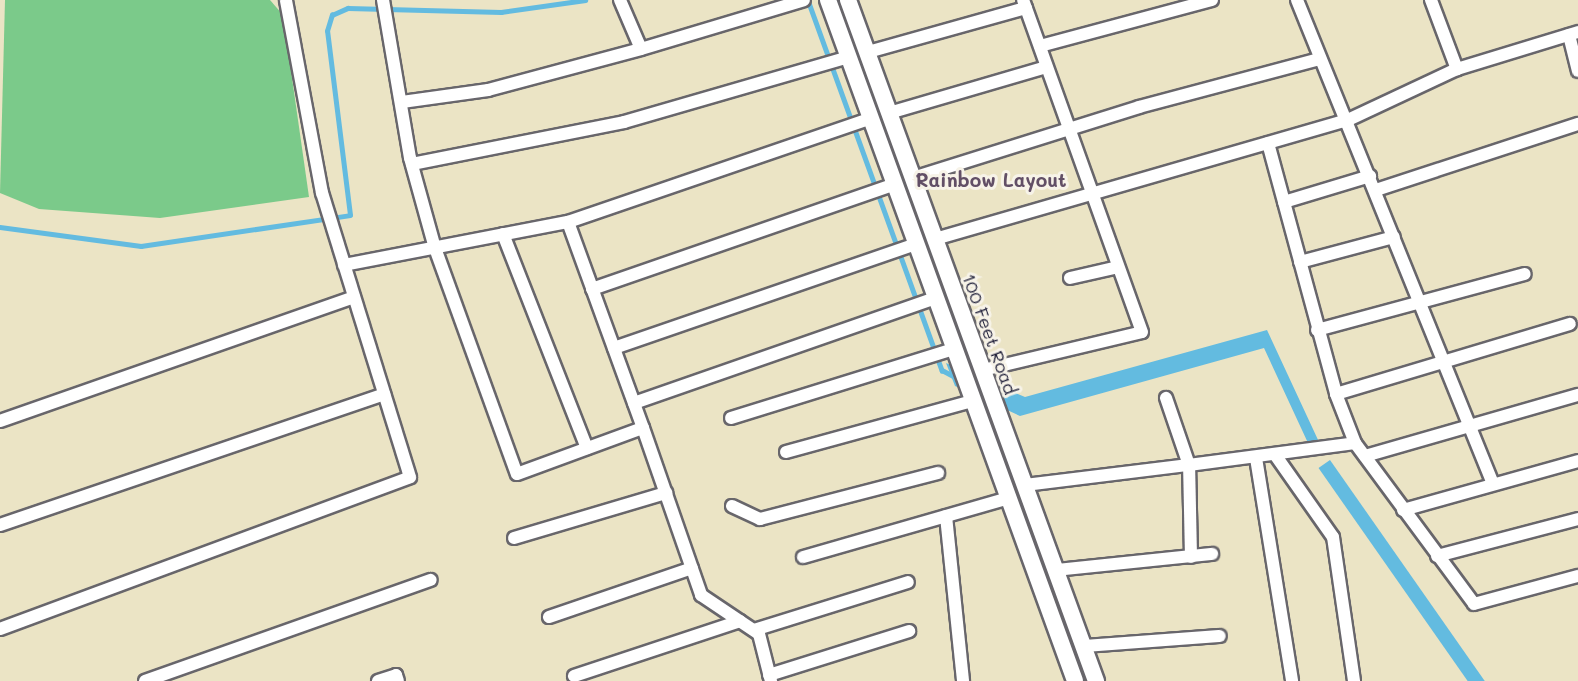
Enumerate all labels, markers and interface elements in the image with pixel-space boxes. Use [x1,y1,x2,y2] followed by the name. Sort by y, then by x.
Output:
[915,169,1067,191] district label: Rainbow Layout
[958,271,1022,397] street label: 100 Feet Road

